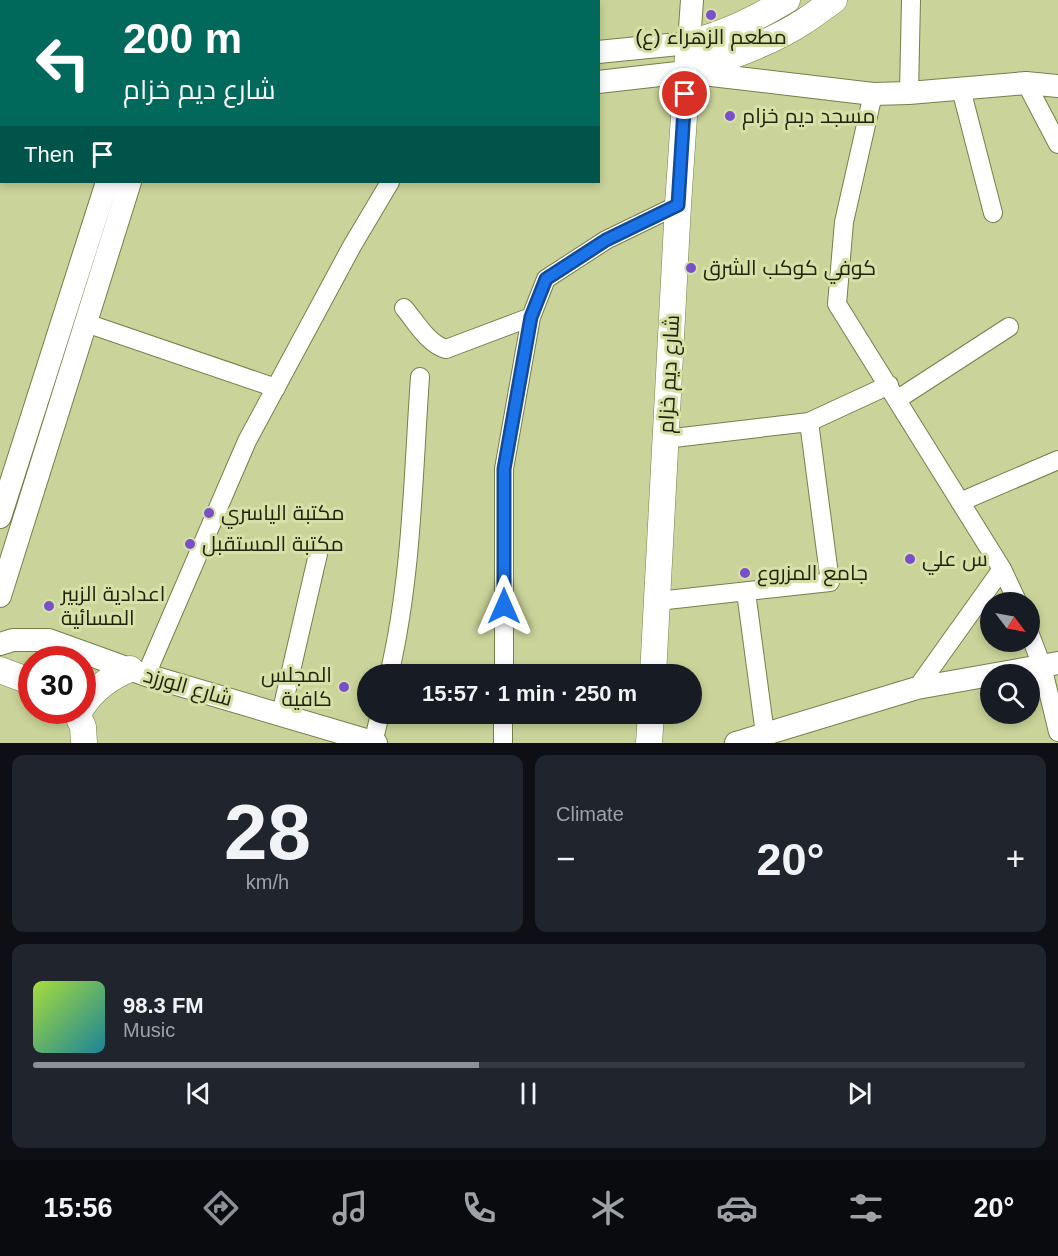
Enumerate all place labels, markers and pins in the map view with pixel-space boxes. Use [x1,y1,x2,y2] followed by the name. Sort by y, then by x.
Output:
[704,8,718,22] marker: مطعم الزهراء (ع)
[635,25,787,51] place label: مطعم الزهراء (ع)
[659,68,710,119] pin
[742,104,875,130] place label: مسجد ديم خزام
[723,109,737,123] marker: مسجد ديم خزام
[703,256,876,284] place label: كوفي كوكب الشرق
[684,261,698,275] marker: كوفي كوكب الشرق
[221,501,345,529] place label: مكتبة الياسري
[202,506,216,520] marker: مكتبة الياسري
[202,532,344,557] place label: مكتبة المستقبل
[183,537,197,551] marker: مكتبة المستقبل
[922,547,988,575] place label: س علي
[903,552,917,566] marker: س علي
[757,561,868,587] place label: جامع المزروع
[738,566,752,580] marker: جامع المزروع
[60,582,166,629] place label: اعدادية الزبير المسائية
[42,599,56,613] marker: اعدادية الزبير المسائية
[261,663,332,710] place label: المجلس كافية
[337,680,351,694] marker: المجلس كافية

